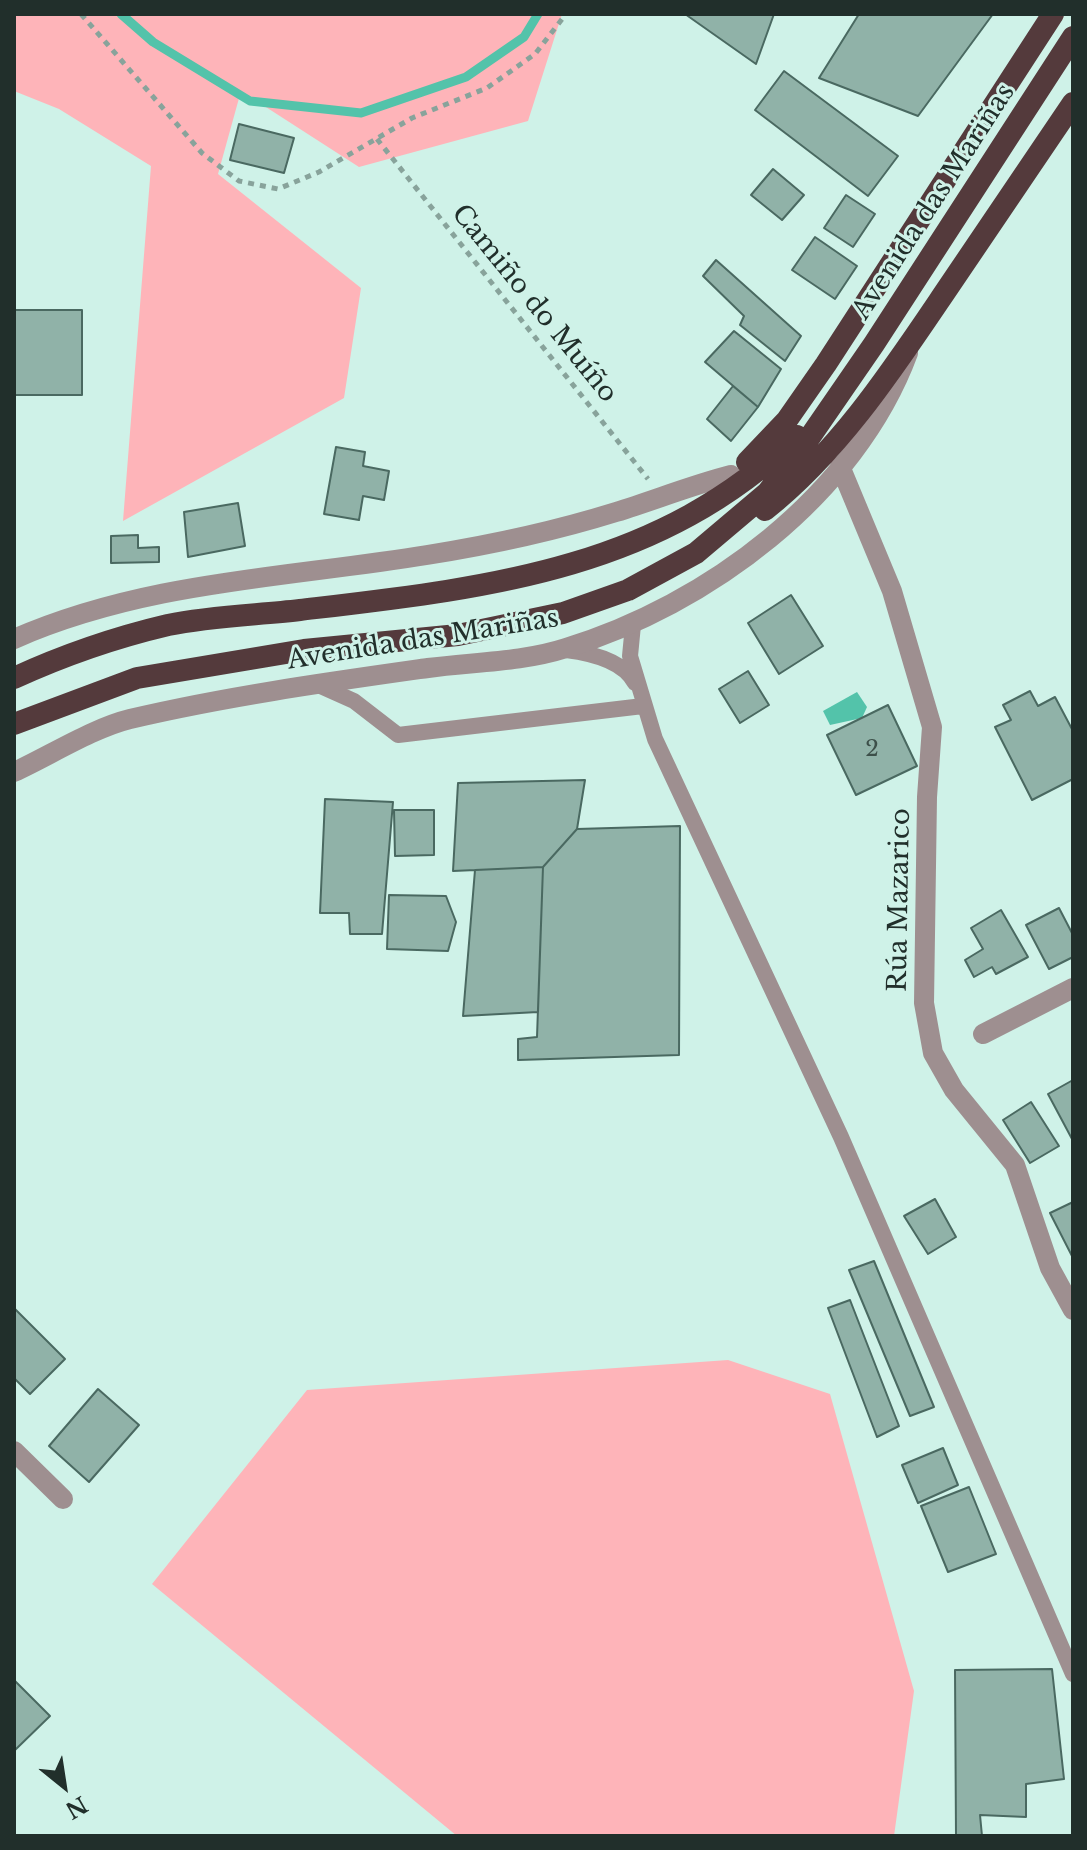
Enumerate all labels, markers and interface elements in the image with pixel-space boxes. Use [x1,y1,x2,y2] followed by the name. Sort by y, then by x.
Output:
[846,78,1022,326] street label: Avenida das Mariñas
[445,199,623,409] street label: Camiño do Muíño
[285,603,561,677] street label: Avenida das Mariñas
[865,737,879,763] house number: 2
[883,808,917,992] street label: Rúa Mazarico
[24,1746,104,1826] north arrow
[61,1790,92,1824] text: N

